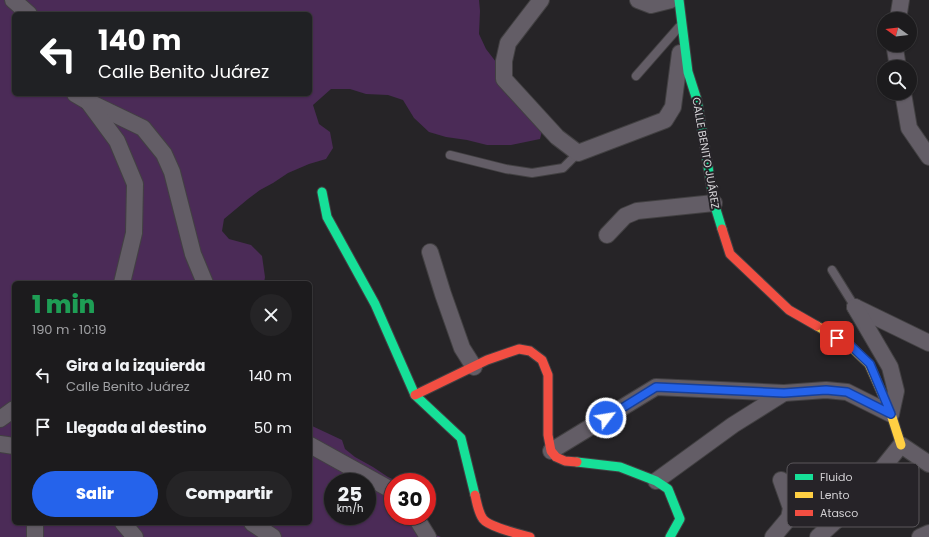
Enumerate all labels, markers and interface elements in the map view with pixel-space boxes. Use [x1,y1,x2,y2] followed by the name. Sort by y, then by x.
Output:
[877,12,917,52] north arrow
[877,12,917,100] map controls
[98,21,181,60] text: 140 m
[32,28,84,80] icon: left
[98,59,269,84] text: Calle Benito Juárez
[877,60,917,100] button: search
[688,96,724,210] street label: CALLE BENITO JUÁREZ
[32,288,95,321] text: 1 min
[250,294,292,336] button: close
[32,320,107,339] text: 190 m · 10:19
[820,321,854,355] pin
[826,327,848,349] icon: arrive
[66,355,205,376] text: Gira a la izquierda
[32,364,54,386] icon: left
[249,365,292,386] text: 140 m
[66,377,190,396] text: Calle Benito Juárez
[585,397,627,439] position arrow
[32,416,54,438] icon: arrive
[66,417,207,438] text: Llegada al destino
[254,417,292,438] text: 50 m
[787,463,919,527] legend
[820,469,852,485] text: Fluido
[32,471,158,517] button: Salir
[166,471,292,517] button: Compartir
[384,473,436,525] speed limit sign: 30
[338,480,362,508] text: 25
[820,487,850,503] text: Lento
[337,501,363,516] text: km/h
[820,505,858,521] text: Atasco

